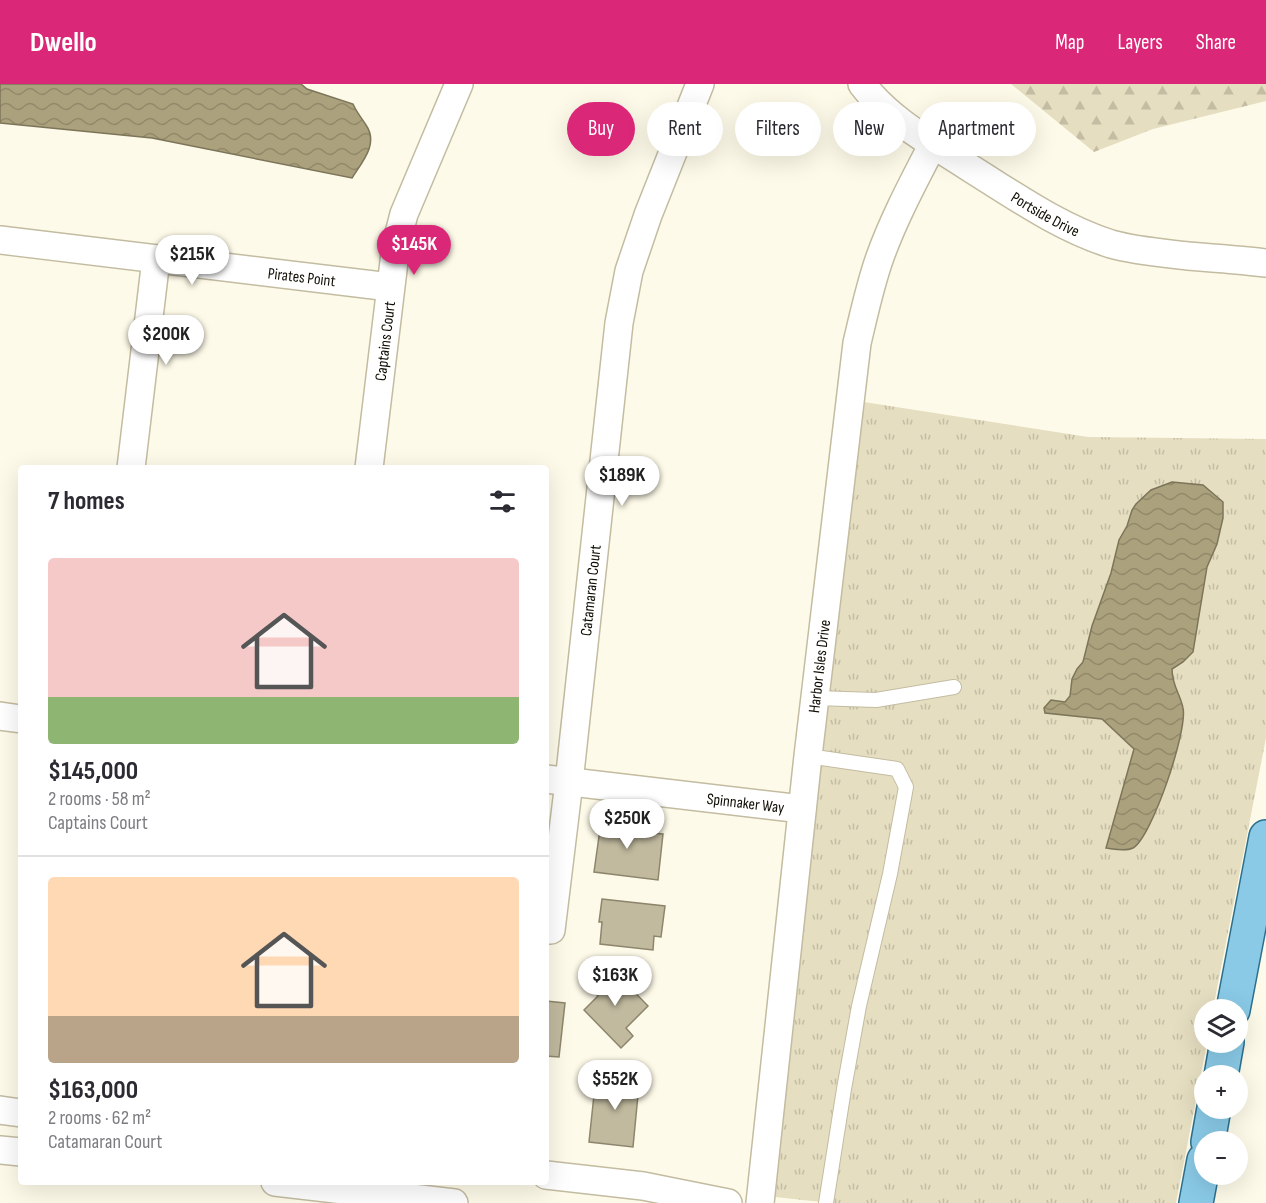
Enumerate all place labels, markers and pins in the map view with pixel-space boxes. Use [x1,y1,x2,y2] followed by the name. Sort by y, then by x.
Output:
[372,225,456,276] pin: $145K
[150,235,234,286] pin: $215K
[124,315,208,366] pin: $200K
[580,456,664,507] pin: $189K
[585,799,669,850] pin: $250K
[573,956,657,1007] pin: $163K
[573,1060,657,1111] pin: $552K

